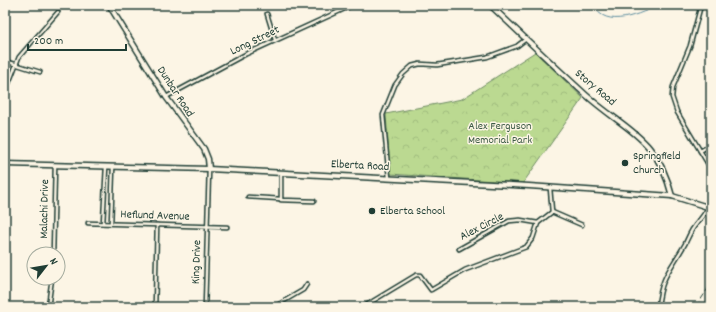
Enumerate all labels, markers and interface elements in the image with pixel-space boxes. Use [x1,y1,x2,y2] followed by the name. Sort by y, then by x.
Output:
[227,22,283,60] street label: Long Street
[28,26,126,52] scale bar
[34,33,63,50] text: 200 m
[152,63,198,121] street label: Dunbar Road
[571,66,619,110] street label: Story Road
[468,118,532,149] park label: Alex Ferguson Memorial Park
[633,148,681,179] place label: Springfield Church
[330,156,390,176] street label: Elberta Road
[620,158,630,168] marker: Springfield Church
[36,179,54,239] street label: Malachi Drive
[380,203,445,220] place label: Elberta School
[120,206,190,226] street label: Heflund Avenue
[367,206,377,216] marker: Elberta School
[457,209,507,245] street label: Alex Circle
[188,240,206,284] street label: King Drive
[26,246,66,286] north arrow
[45,255,61,269] text: N

